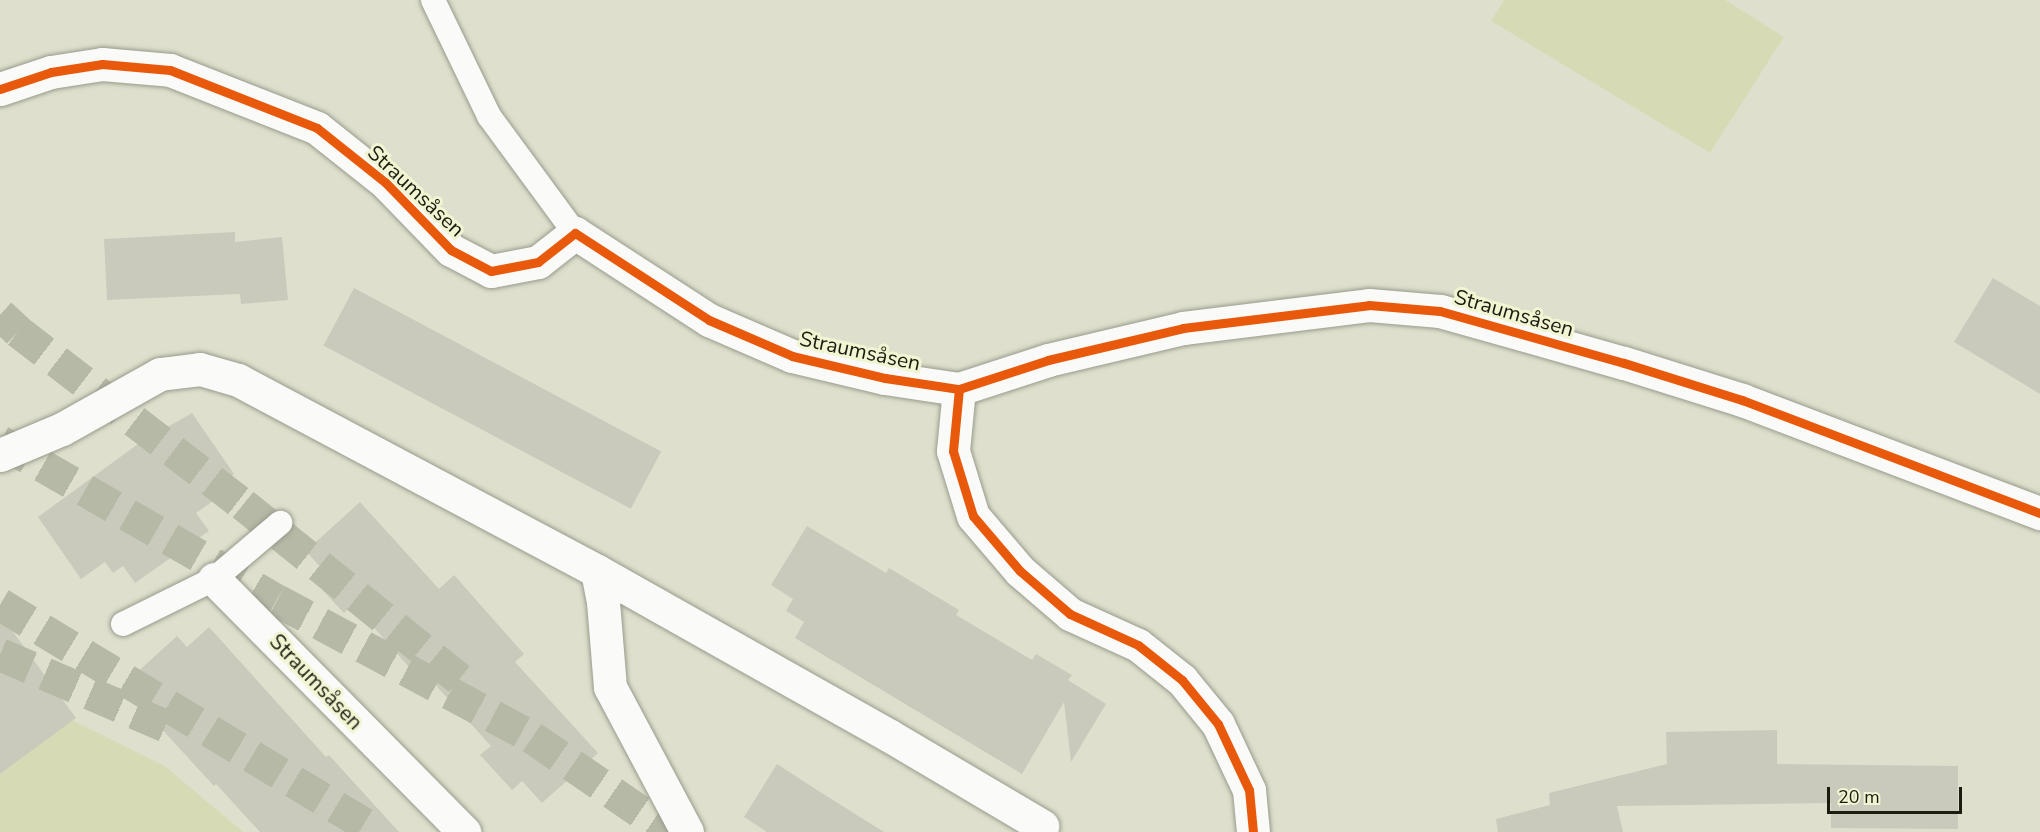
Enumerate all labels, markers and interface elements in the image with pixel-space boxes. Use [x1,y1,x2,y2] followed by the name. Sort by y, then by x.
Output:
[362,140,470,242] street label: Straumsåsen
[1451,284,1577,342] street label: Straumsåsen
[797,326,923,376] street label: Straumsåsen
[264,629,368,735] street label: Straumsåsen
[1830,775,1965,813] scale bar
[1838,785,1880,809] text: 20 m

